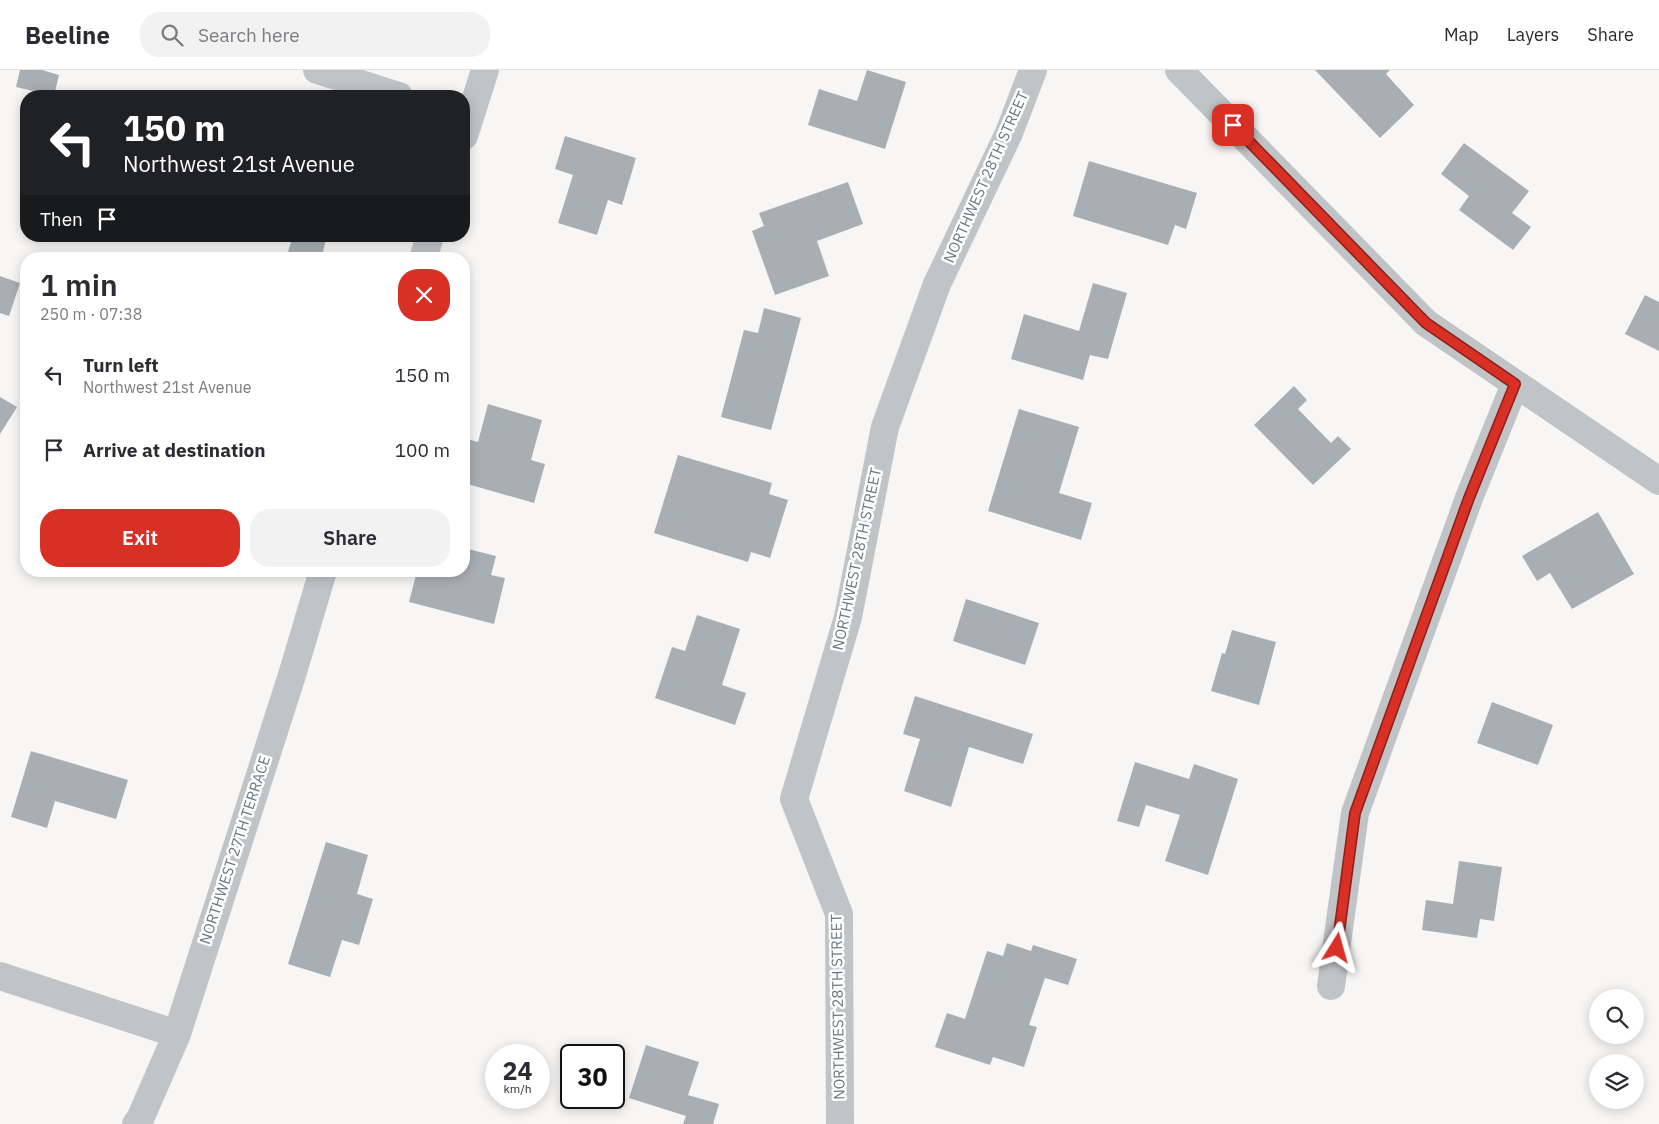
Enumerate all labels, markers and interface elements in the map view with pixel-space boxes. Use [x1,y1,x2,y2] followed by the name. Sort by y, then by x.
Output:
[140,12,490,57] search box
[25,19,110,51] text: Beeline
[158,21,186,49] icon: search
[198,23,300,47] text: Search here
[1444,23,1479,46] text: Map
[1507,23,1559,46] text: Layers
[1587,23,1634,46] text: Share
[939,88,1032,266] street label: NORTHWEST 28TH STREET
[1212,104,1254,146] pin
[123,105,226,151] text: 150 m
[40,110,105,175] icon: left
[1219,111,1247,139] icon: arrive
[123,149,355,178] text: Northwest 21st Avenue
[93,205,121,233] icon: arrive
[40,207,83,231] text: Then
[40,265,118,304] text: 1 min
[398,269,450,321] button: close
[40,304,142,324] text: 250 m · 07:38
[83,353,159,377] text: Turn left
[40,361,68,389] icon: left
[395,363,450,387] text: 150 m
[83,377,252,397] text: Northwest 21st Avenue
[40,436,68,464] icon: arrive
[83,438,266,462] text: Arrive at destination
[395,438,450,462] text: 100 m
[828,466,885,652] street label: NORTHWEST 28TH STREET
[40,509,240,567] button: Exit
[250,509,450,567] button: Share
[195,753,274,947] street label: NORTHWEST 27TH TERRACE
[826,913,849,1100] street label: NORTHWEST 28TH STREET
[1310,921,1362,973] position arrow
[1589,989,1644,1109] map controls
[1589,989,1644,1044] button: search
[560,1044,625,1109] speed limit sign: 30
[502,1054,533,1087] text: 24
[1589,1054,1644,1109] button: layers
[503,1081,532,1096] text: km/h

